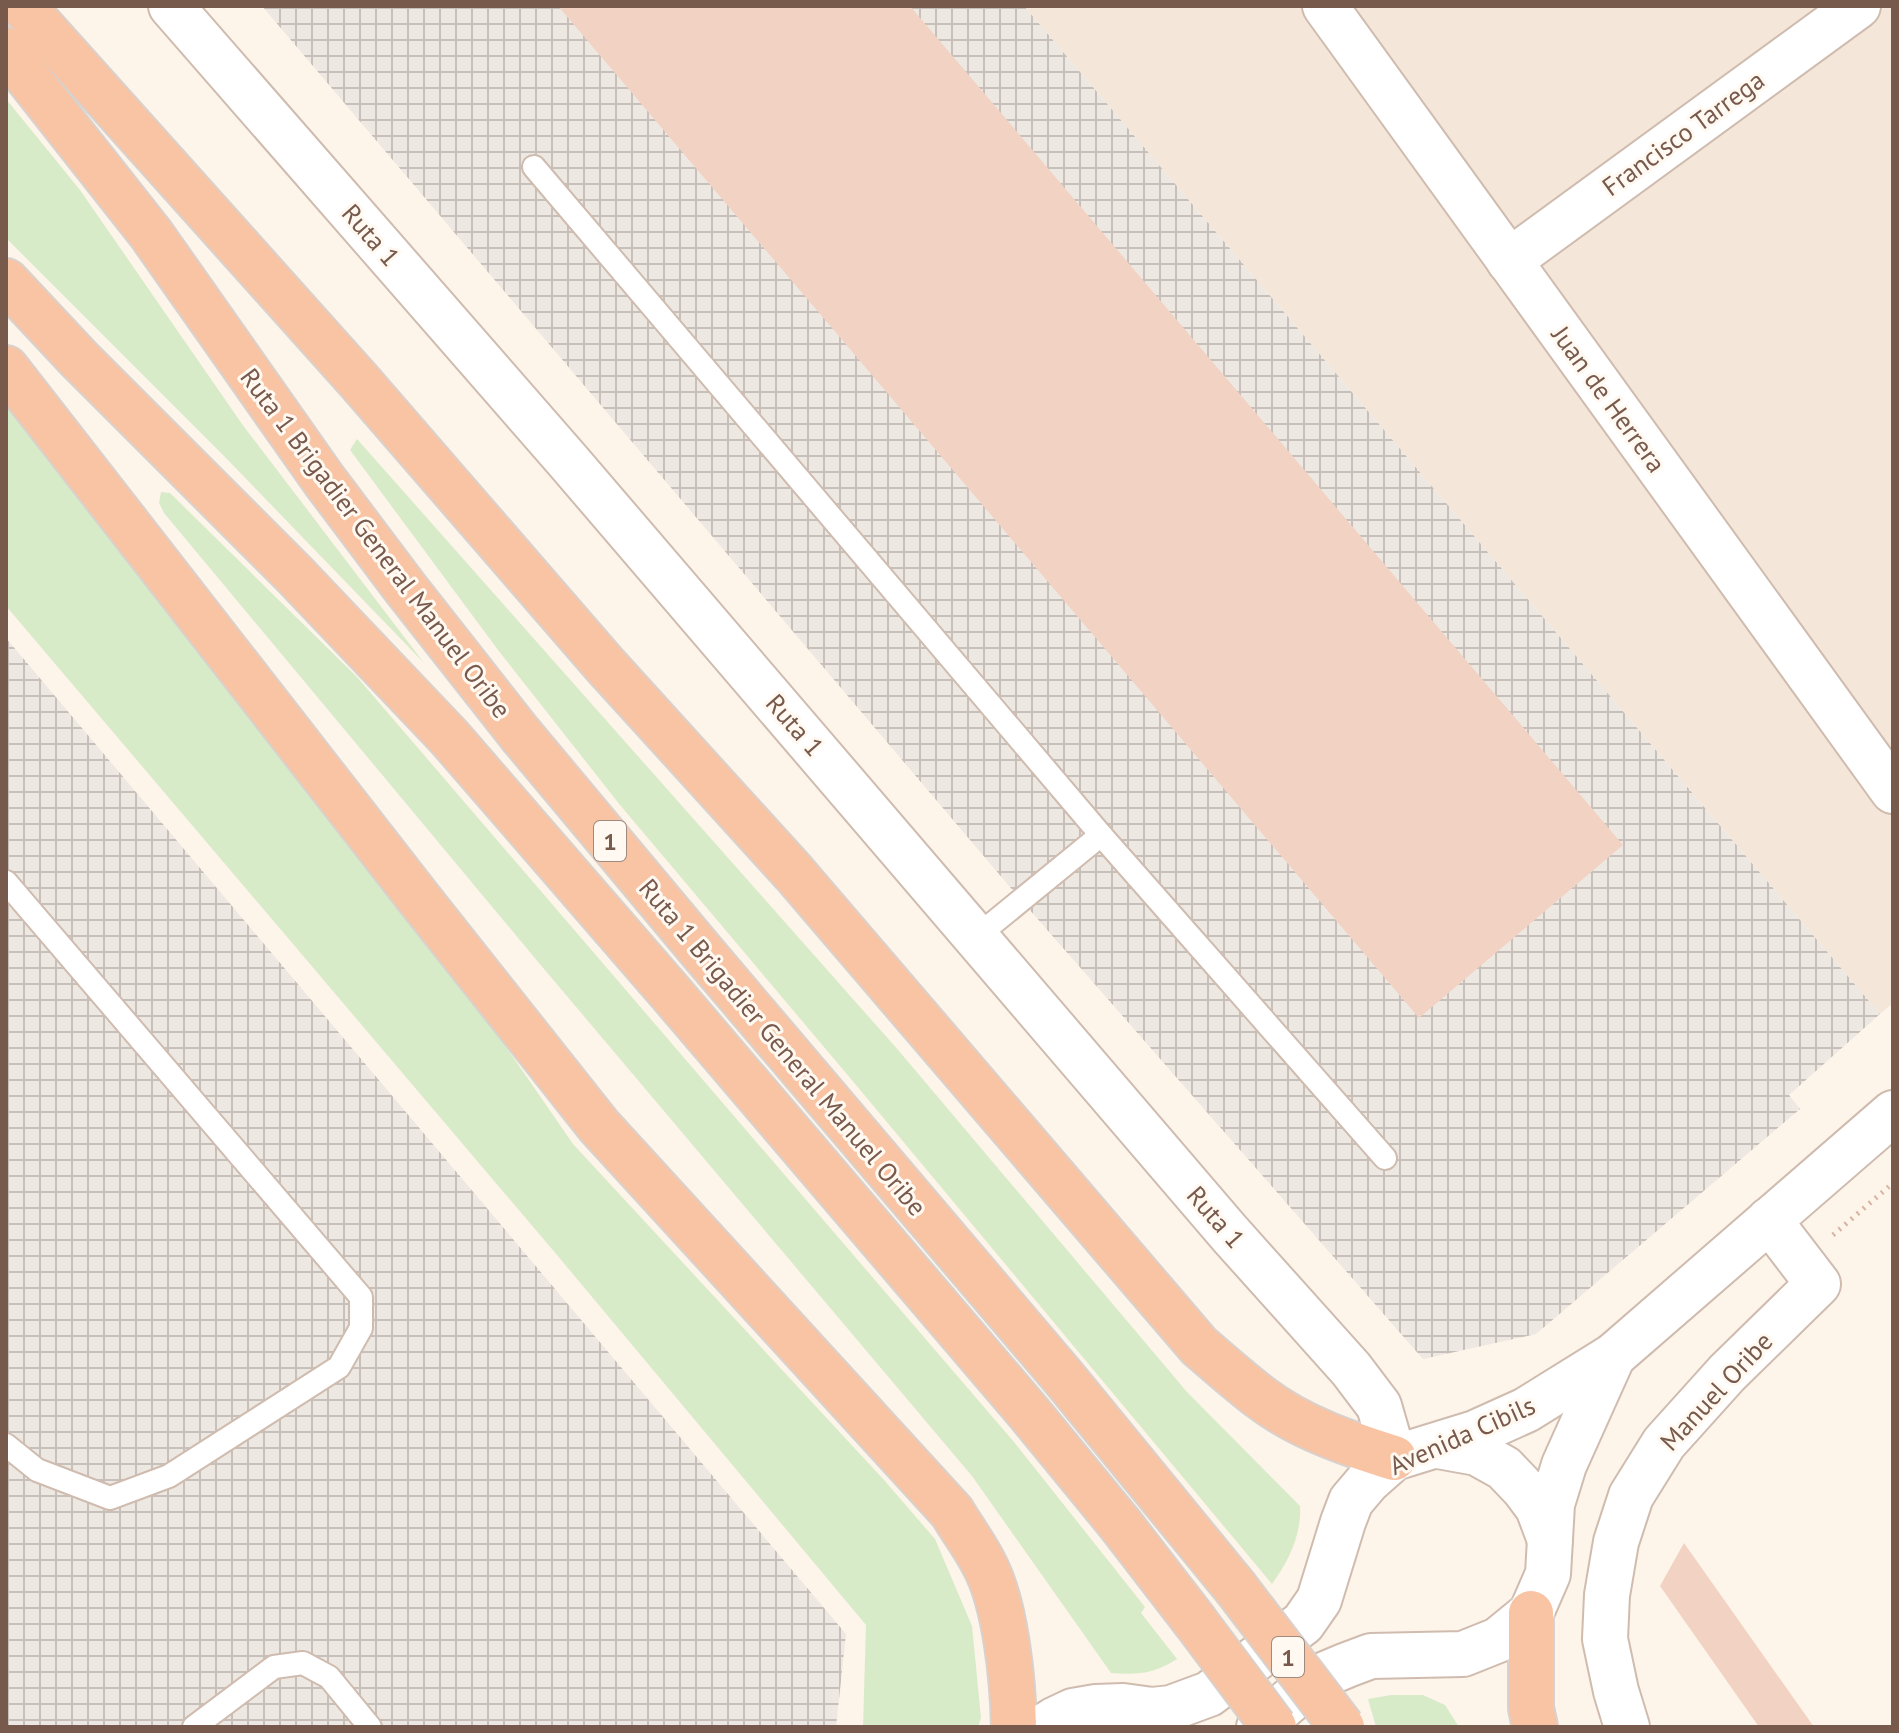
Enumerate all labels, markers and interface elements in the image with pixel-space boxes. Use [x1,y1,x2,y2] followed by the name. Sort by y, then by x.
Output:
[1596,63,1770,203] street label: Francisco Tarrega
[335,197,407,273] street label: Ruta 1
[1544,318,1673,479] street label: Juan de Herrera
[233,361,519,725] street label: Ruta 1 Brigadier General Manuel Oribe
[759,687,831,763] street label: Ruta 1
[594,821,626,861] road number: 1
[632,872,934,1222] street label: Ruta 1 Brigadier General Manuel Oribe
[1180,1179,1252,1255] street label: Ruta 1
[1653,1325,1779,1457] street label: Manuel Oribe
[1384,1388,1540,1482] street label: Avenida Cibils
[1272,1637,1304,1677] road number: 1

